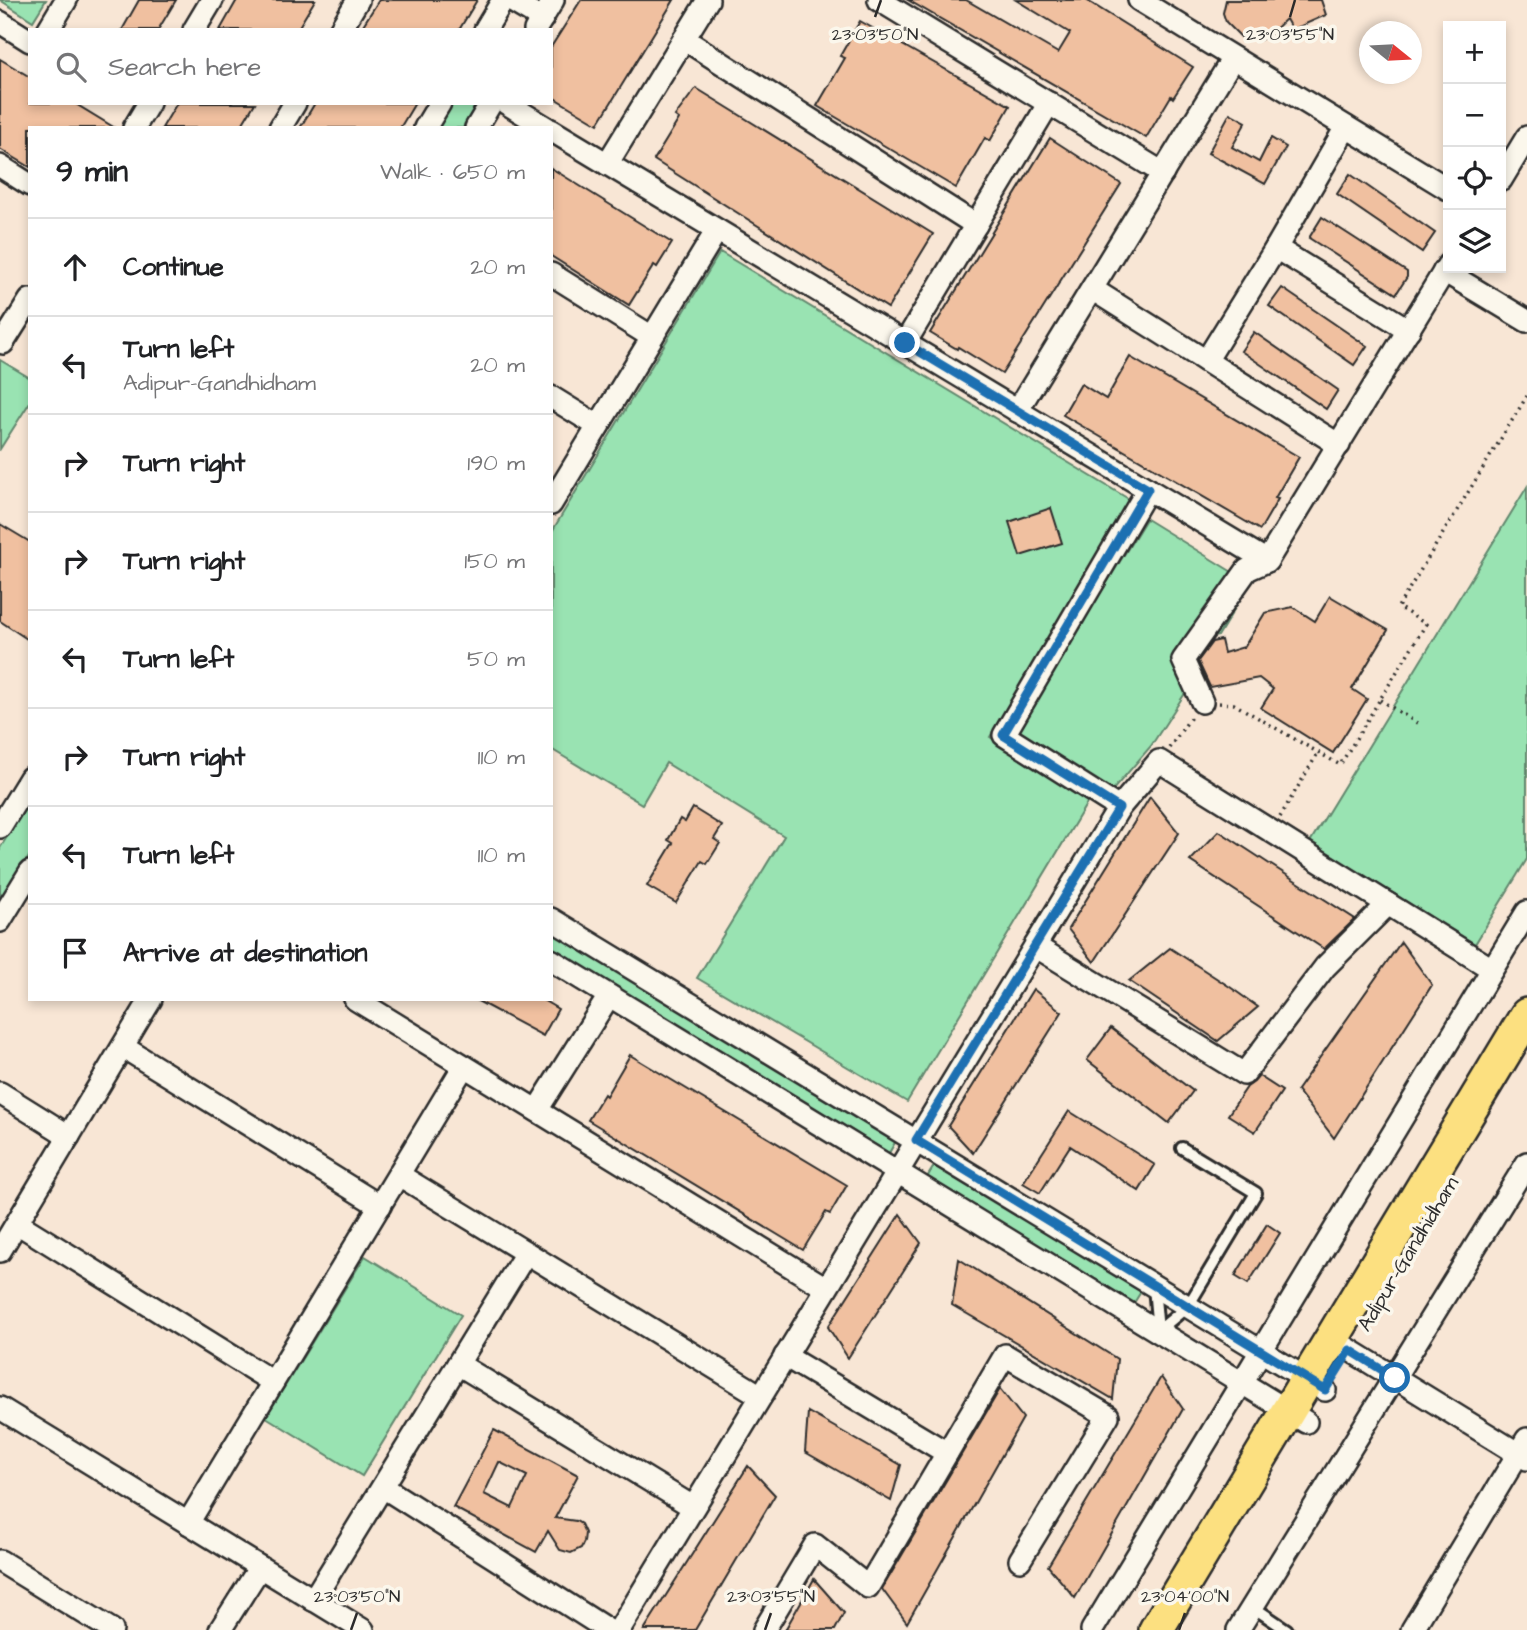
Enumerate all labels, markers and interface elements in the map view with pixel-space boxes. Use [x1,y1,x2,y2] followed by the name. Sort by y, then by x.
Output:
[1359,21,1422,84] north arrow
[1443,21,1506,273] map controls
[1443,21,1506,84] button: +
[832,22,918,47] text: 23°03'50"N
[1246,22,1334,47] text: 23°03'55"N
[28,28,553,105] search box
[52,48,90,86] icon: search
[108,49,261,85] text: Search here
[1443,84,1506,147] button: −
[1443,147,1506,210] button: locate
[56,151,128,193] text: 9 min
[380,156,525,188] text: Walk · 650 m
[1443,210,1506,273] button: layers
[56,248,94,286] icon: ahead
[123,249,224,285] text: Continue
[470,251,525,283] text: 20 m
[889,327,920,358] route end
[123,331,234,367] text: Turn left
[56,346,94,384] icon: left
[470,349,525,381] text: 20 m
[123,367,316,399] text: Adipur-Gandhidham
[56,444,94,482] icon: right
[123,445,245,481] text: Turn right
[467,447,525,479] text: 190 m
[56,542,94,580] icon: right
[123,543,245,579] text: Turn right
[464,545,525,577] text: 150 m
[56,640,94,678] icon: left
[123,641,234,677] text: Turn left
[467,643,525,675] text: 50 m
[56,738,94,776] icon: right
[123,739,245,775] text: Turn right
[477,741,525,773] text: 110 m
[56,836,94,874] icon: left
[123,837,234,873] text: Turn left
[477,839,525,871] text: 110 m
[56,934,94,972] icon: arrive
[123,935,368,971] text: Arrive at destination
[1350,1170,1467,1337] street label: Adipur-Gandhidham
[1379,1362,1410,1393] route start
[314,1584,400,1609] text: 23°03'50"N
[727,1584,815,1609] text: 23°03'55"N
[1141,1584,1229,1609] text: 23°04'00"N

